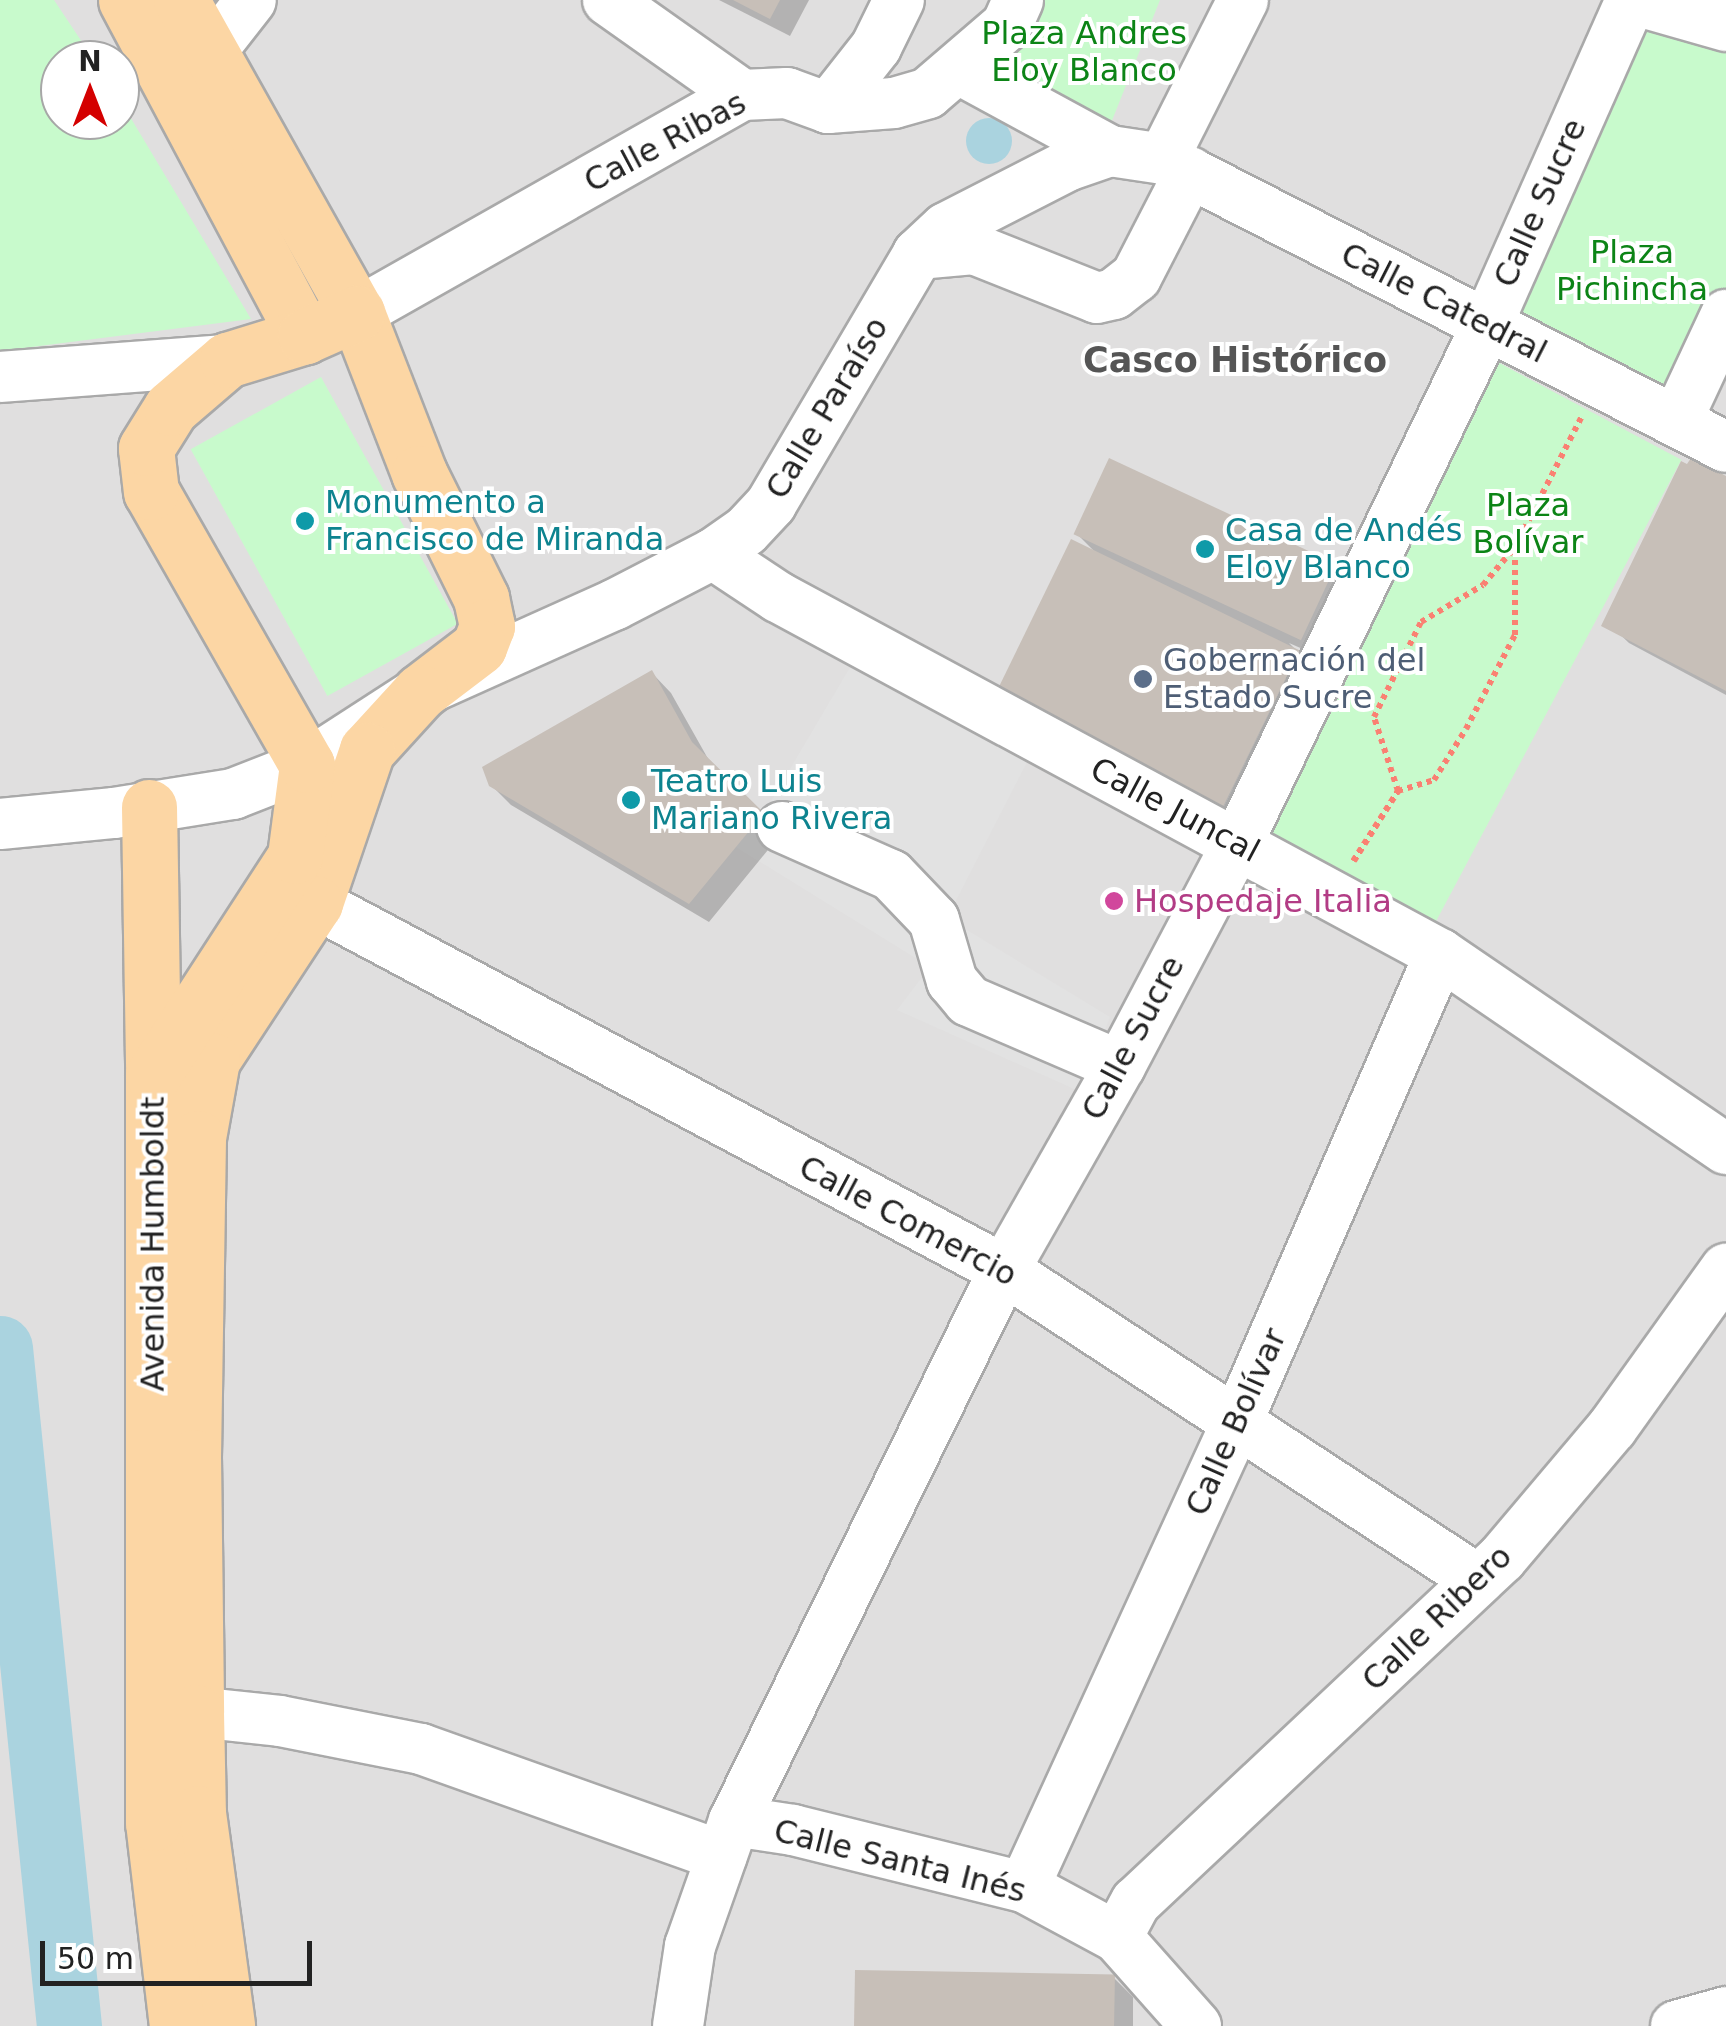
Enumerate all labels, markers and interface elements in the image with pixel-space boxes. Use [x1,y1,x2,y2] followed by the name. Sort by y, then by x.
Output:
[981,15,1187,90] park label: Plaza Andres Eloy Blanco
[40,40,140,140] north arrow
[78,45,102,78] text: N
[578,83,752,201] street label: Calle Ribas
[1486,113,1594,293] street label: Calle Sucre
[1556,234,1708,309] park label: Plaza Pichincha
[1335,235,1553,371] street label: Calle Catedral
[758,310,896,506] street label: Calle Paraíso
[1083,339,1387,381] district label: Casco Histórico
[325,484,664,559] place label: Monumento a Francisco de Miranda
[1472,487,1584,562] park label: Plaza Bolívar
[294,510,316,532] marker: Monumento a Francisco de Miranda
[1225,512,1462,587] place label: Casa de Andés Eloy Blanco
[1194,538,1216,560] marker: Casa de Andés Eloy Blanco
[1163,642,1425,717] place label: Gobernación del Estado Sucre
[1132,668,1154,690] marker: Gobernación del Estado Sucre
[1084,749,1266,871] street label: Calle Juncal
[651,763,892,838] place label: Teatro Luis Mariano Rivera
[620,789,642,811] marker: Teatro Luis Mariano Rivera
[1134,882,1392,920] place label: Hospedaje Italia
[1103,890,1125,912] marker: Hospedaje Italia
[1074,950,1192,1126] street label: Calle Sucre
[134,1096,172,1392] street label: Avenida Humboldt
[793,1148,1023,1294] street label: Calle Comercio
[1178,1323,1294,1521] street label: Calle Bolívar
[1354,1537,1520,1699] street label: Calle Ribero
[770,1811,1030,1911] street label: Calle Santa Inés
[45,1921,318,1983] scale bar
[57,1941,134,1976] text: 50 m

